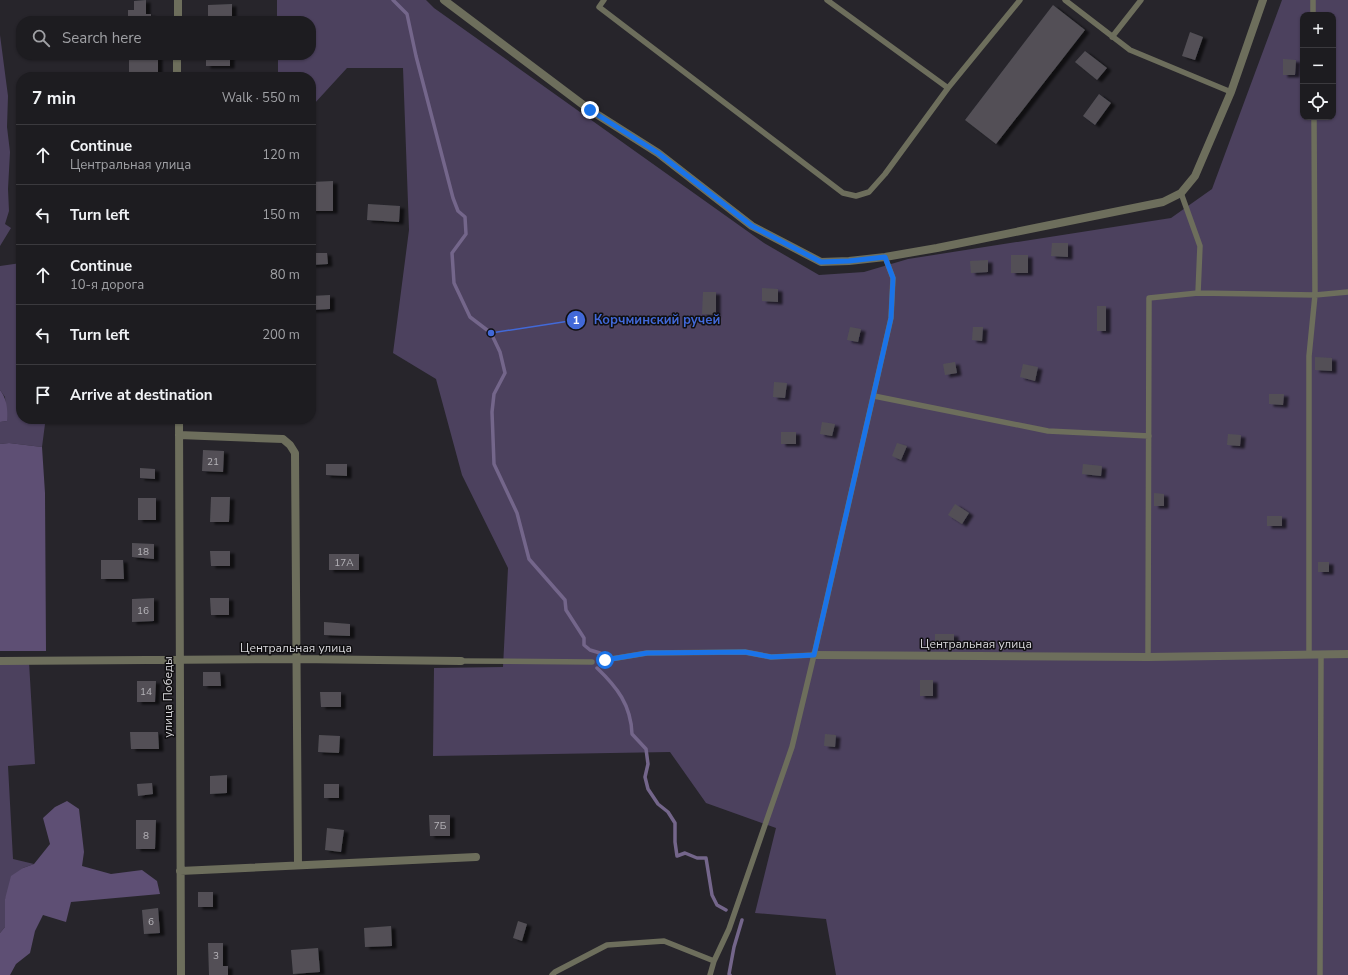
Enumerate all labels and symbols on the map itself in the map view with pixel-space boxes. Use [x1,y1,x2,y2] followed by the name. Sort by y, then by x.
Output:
[581,101,599,119] route end
[566,307,729,332] callout: Корчминский ручей
[594,311,720,329] text: Корчминский ручей
[572,312,580,328] text: 1
[207,455,219,469] house number: 21
[137,545,149,559] house number: 18
[334,556,354,570] house number: 17А
[137,604,149,618] house number: 16
[920,636,1032,652] street label: Центральная улица
[240,640,352,656] street label: Центральная улица
[596,651,614,669] route start
[160,656,176,738] street label: улица Победы
[140,685,152,699] house number: 14
[434,819,447,833] house number: 7Б
[143,829,149,843] house number: 8
[148,915,154,929] house number: 6
[213,949,219,963] house number: 3

